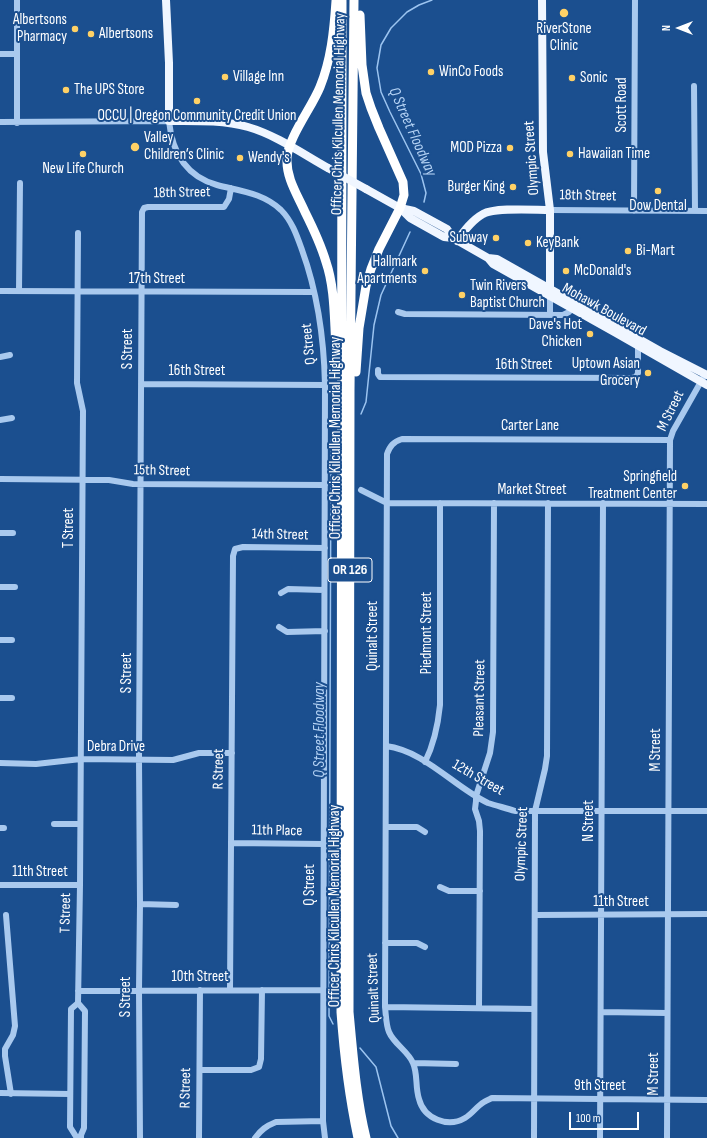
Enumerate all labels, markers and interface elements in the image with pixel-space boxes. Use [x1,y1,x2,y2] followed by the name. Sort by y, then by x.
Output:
[558,7,570,19] marker: RiverStone Clinic
[659,8,699,48] north arrow
[13,11,67,46] place label: Albertsons Pharmacy
[328,13,350,215] street label: Officer Chris Kilcullen Memorial Highway
[536,20,592,55] place label: RiverStone Clinic
[70,24,80,34] marker: Albertsons Pharmacy
[99,25,153,43] place label: Albertsons
[660,25,673,31] text: N
[86,29,96,39] marker: Albertsons
[439,63,503,81] place label: WinCo Foods
[426,67,436,77] marker: WinCo Foods
[233,68,284,86] place label: Village Inn
[580,69,608,87] place label: Sonic
[220,72,230,82] marker: Village Inn
[567,73,577,83] marker: Sonic
[613,77,631,133] street label: Scott Road
[74,81,145,99] place label: The UPS Store
[384,84,440,180] water label: Q Street Floodway
[61,85,71,95] marker: The UPS Store
[192,96,202,106] marker: OCCU | Oregon Community Credit Union
[97,107,297,125] place label: OCCU | Oregon Community Credit Union
[520,120,544,196] street label: Olympic Street
[144,129,224,164] place label: Valley Children’s Clinic
[450,139,502,157] place label: MOD Pizza
[129,141,141,153] marker: Valley Children’s Clinic
[505,143,515,153] marker: MOD Pizza
[578,145,650,163] place label: Hawaiian Time
[78,149,88,159] marker: New Life Church
[248,149,290,167] place label: Wendy's
[565,149,575,159] marker: Hawaiian Time
[235,153,245,163] marker: Wendy's
[42,160,124,178] place label: New Life Church
[447,178,505,196] place label: Burger King
[508,182,518,192] marker: Burger King
[153,184,211,202] street label: 18th Street
[653,186,663,196] marker: Dow Dental
[559,187,617,205] street label: 18th Street
[629,197,687,215] place label: Dow Dental
[449,229,488,247] place label: Subway
[491,233,501,243] marker: Subway
[536,234,579,252] place label: KeyBank
[523,238,533,248] marker: KeyBank
[636,242,675,260] place label: Bi-Mart
[623,246,633,256] marker: Bi-Mart
[357,253,417,288] place label: Hallmark Apartments
[574,262,631,280] place label: McDonald's
[420,266,430,276] marker: Hallmark Apartments
[561,266,571,276] marker: McDonald's
[129,270,185,288] street label: 17th Street
[470,277,545,312] place label: Twin Rivers Baptist Church
[559,280,649,340] street label: Mohawk Boulevard
[457,290,467,300] marker: Twin Rivers Baptist Church
[529,316,582,351] place label: Dave's Hot Chicken
[298,322,320,366] street label: Q Street
[119,329,137,369] street label: S Street
[585,329,595,339] marker: Dave's Hot Chicken
[327,337,345,539] street label: Officer Chris Kilcullen Memorial Highway
[572,355,640,390] place label: Uptown Asian Grocery
[496,356,552,374] street label: 16th Street
[169,362,225,380] street label: 16th Street
[643,368,653,378] marker: Uptown Asian Grocery
[653,388,689,434] street label: M Street
[501,417,559,435] street label: Carter Lane
[134,462,190,480] street label: 15th Street
[588,468,677,503] place label: Springfield Treatment Center
[497,481,567,499] street label: Market Street
[680,481,690,491] marker: Springfield Treatment Center
[60,508,78,548] street label: T Street
[252,526,308,544] street label: 14th Street
[328,558,372,582] road number: OR 126
[418,592,436,674] street label: Piedmont Street
[364,601,382,671] street label: Quinalt Street
[118,653,136,693] street label: S Street
[470,659,490,737] street label: Pleasant Street
[310,682,330,778] water label: Q Street Floodway
[647,729,665,771] street label: M Street
[87,738,145,756] street label: Debra Drive
[210,748,228,790] street label: R Street
[449,756,507,800] street label: 12th Street
[580,800,598,842] street label: N Street
[326,805,344,1007] street label: Officer Chris Kilcullen Memorial Highway
[512,806,532,882] street label: Olympic Street
[252,822,302,840] street label: 11th Place
[12,863,68,881] street label: 11th Street
[301,864,319,906] street label: Q Street
[57,893,75,933] street label: T Street
[593,893,649,911] street label: 11th Street
[364,953,384,1023] street label: Quinalt Street
[172,968,228,986] street label: 10th Street
[117,977,135,1017] street label: S Street
[645,1053,663,1095] street label: M Street
[177,1067,195,1109] street label: R Street
[574,1077,626,1095] street label: 9th Street
[571,1104,641,1130] scale bar
[576,1111,601,1126] text: 100 m

